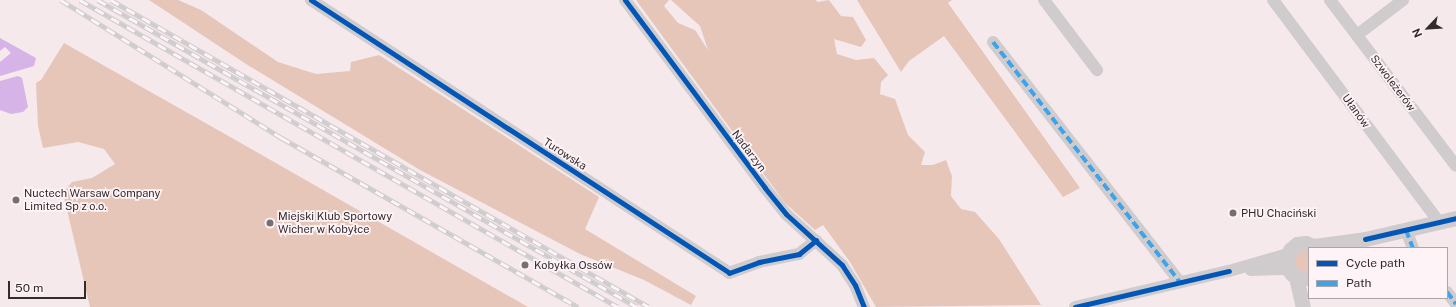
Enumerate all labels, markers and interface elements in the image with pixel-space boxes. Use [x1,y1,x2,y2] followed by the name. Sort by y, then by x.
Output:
[1408,8,1448,48] north arrow
[1410,27,1424,40] text: N
[1368,52,1418,114] street label: Szwoleżerów
[1339,92,1373,130] street label: Ułanów
[729,128,769,174] street label: Nadarzyn
[541,135,589,173] street label: Turowska
[24,187,161,213] place label: Nuctech Warsaw Company Limited Sp z o.o.
[11,195,21,205] marker: Nuctech Warsaw Company Limited Sp z o.o.
[1241,206,1316,220] place label: PHU Chaciński
[1228,208,1238,218] marker: PHU Chaciński
[278,210,392,236] place label: Miejski Klub Sportowy Wicher w Kobyłce
[265,218,275,228] marker: Miejski Klub Sportowy Wicher w Kobyłce
[1308,247,1448,299] legend
[1346,256,1405,270] text: Cycle path
[534,258,612,272] place label: Kobyłka Ossów
[519,259,531,271] marker: Kobyłka Ossów
[10,273,88,299] scale bar
[1346,276,1372,290] text: Path
[15,281,43,295] text: 50 m

